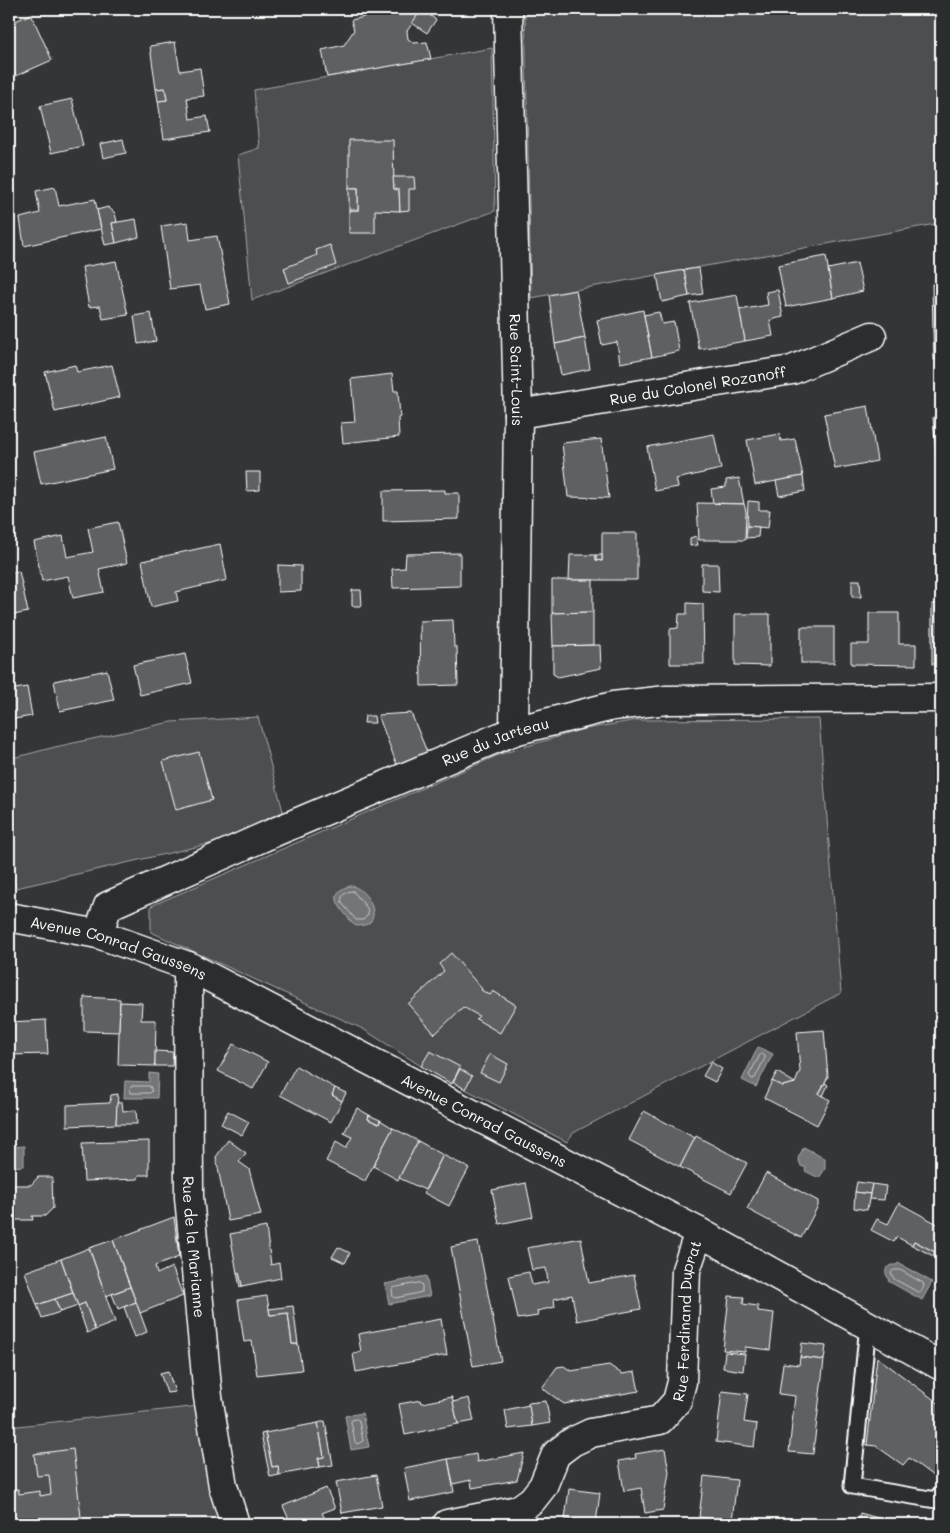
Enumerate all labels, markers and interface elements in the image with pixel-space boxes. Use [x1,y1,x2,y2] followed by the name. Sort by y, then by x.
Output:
[506,313,528,426] street label: Rue Saint-Louis
[608,361,788,409] street label: Rue du Colonel Rozanoff
[439,713,551,770] street label: Rue du Jarteau
[29,911,210,984] street label: Avenue Conrad Gaussens
[398,1069,570,1172] street label: Avenue Conrad Gaussens
[179,1176,210,1319] street label: Rue de la Marianne
[667,1237,706,1404] street label: Rue Ferdinand Duprat

